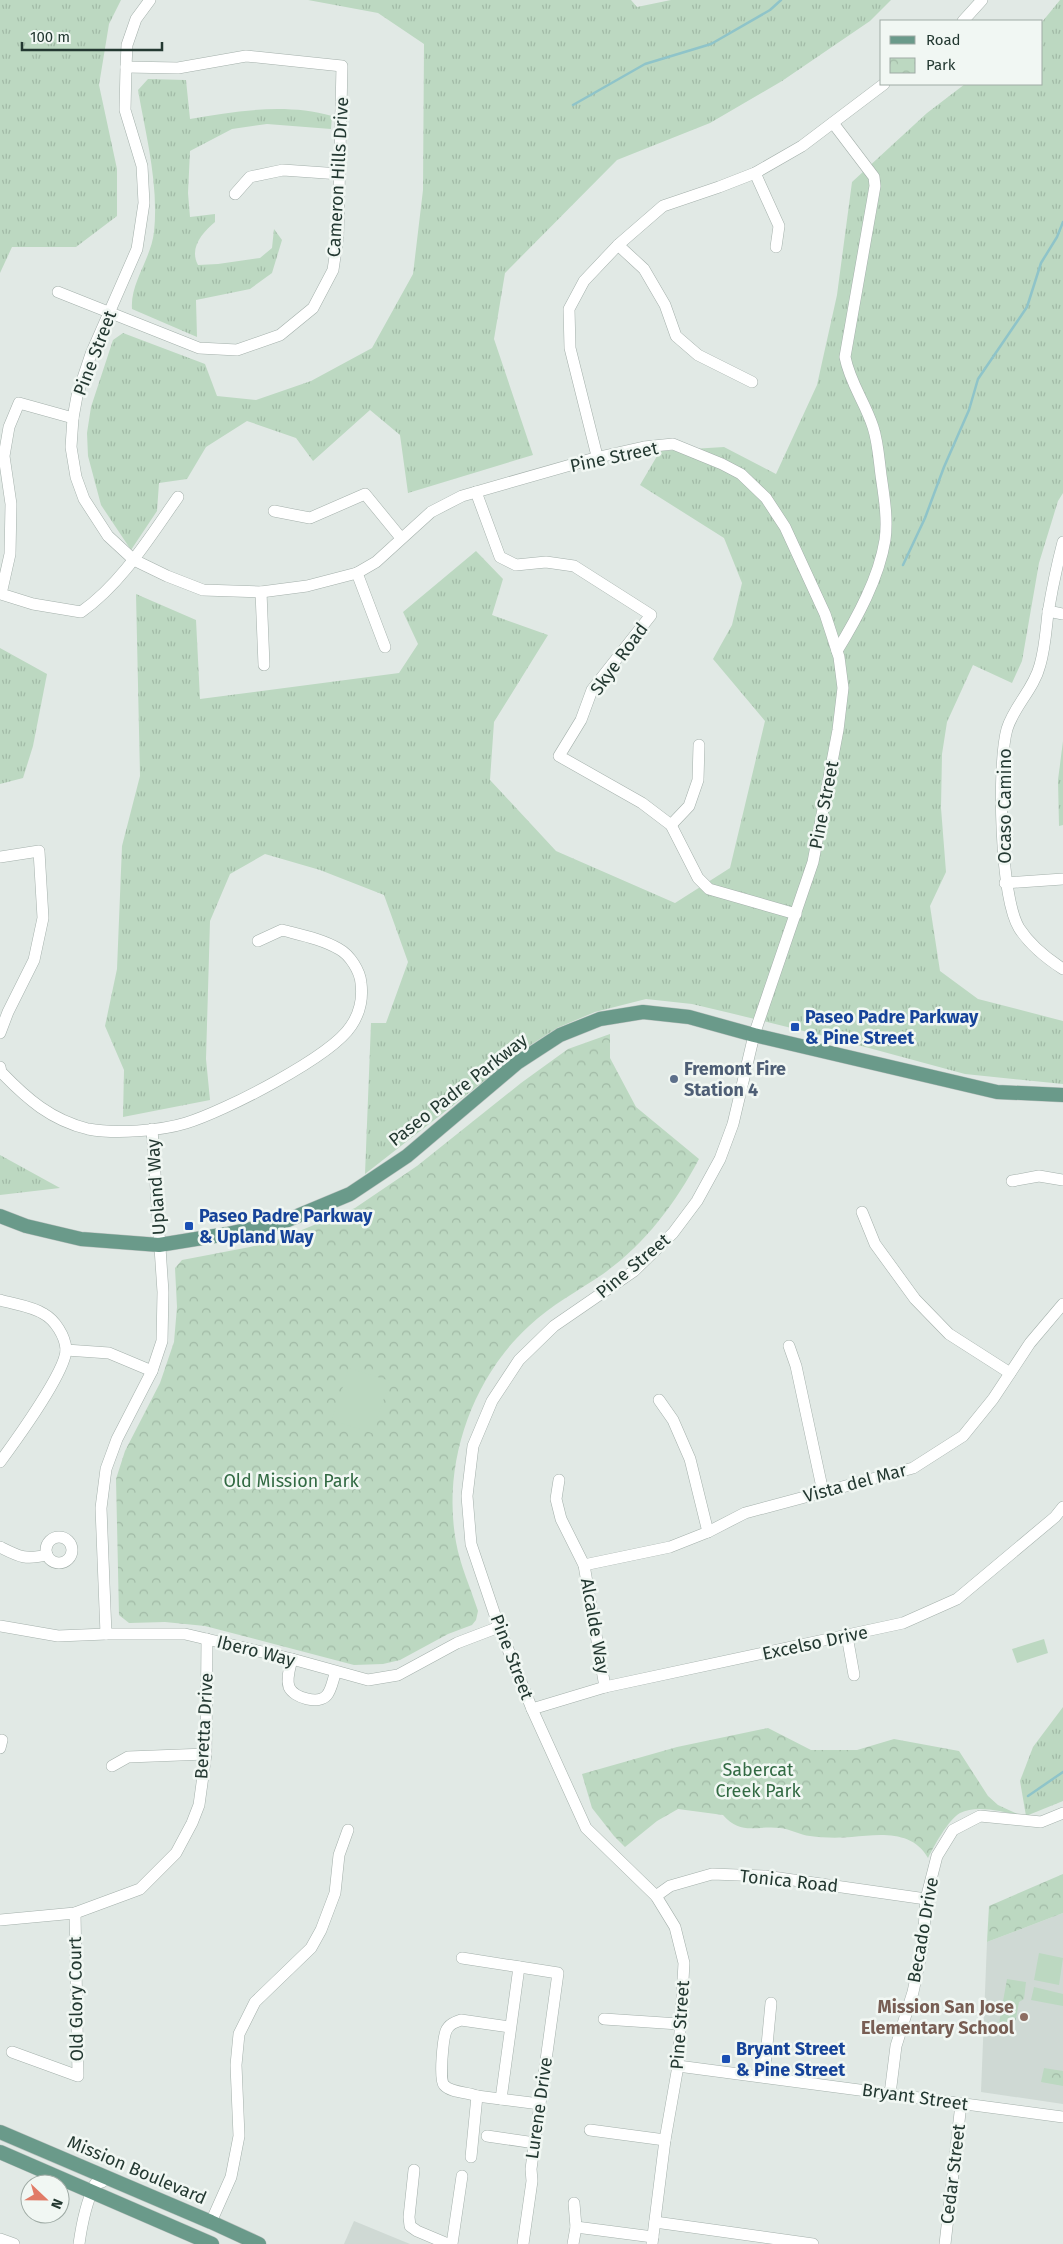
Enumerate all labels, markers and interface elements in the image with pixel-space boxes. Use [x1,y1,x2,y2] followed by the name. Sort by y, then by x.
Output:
[22,20,162,52] scale bar
[880,20,1043,85] legend
[30,28,70,46] text: 100 m
[926,31,961,49] text: Road
[926,56,956,74] text: Park
[323,96,353,258] street label: Cameron Hills Drive
[69,307,121,399] street label: Pine Street
[568,437,661,477] street label: Pine Street
[585,619,653,699] street label: Skye Road
[994,748,1016,864] street label: Ocaso Camino
[805,758,843,851] street label: Pine Street
[805,1006,979,1049] place label: Paseo Padre Parkway & Pine Street
[789,1021,801,1033] marker: Paseo Padre Parkway & Pine Street
[384,1029,532,1151] street label: Paseo Padre Parkway
[684,1058,786,1101] place label: Fremont Fire Station 4
[668,1073,680,1085] marker: Fremont Fire Station 4
[142,1138,170,1236] street label: Upland Way
[199,1205,373,1248] place label: Paseo Padre Parkway & Upland Way
[183,1220,195,1232] marker: Paseo Padre Parkway & Upland Way
[592,1228,675,1303] street label: Pine Street
[801,1459,909,1507] street label: Vista del Mar
[223,1470,359,1492] park label: Old Mission Park
[576,1576,614,1676] street label: Alcalde Way
[486,1611,538,1703] street label: Pine Street
[760,1621,870,1665] street label: Excelso Drive
[214,1631,298,1671] street label: Ibero Way
[190,1672,218,1780] street label: Beretta Drive
[715,1759,801,1802] park label: Sabercat Creek Park
[739,1865,839,1897] street label: Tonica Road
[903,1875,943,1985] street label: Becado Drive
[64,1936,88,2062] street label: Old Glory Court
[666,1979,694,2070] street label: Pine Street
[861,1996,1015,2039] place label: Mission San Jose Elementary School
[1018,2011,1030,2023] marker: Mission San Jose Elementary School
[736,2038,847,2081] place label: Bryant Street & Pine Street
[720,2053,732,2065] marker: Bryant Street & Pine Street
[521,2056,557,2160] street label: Lurene Drive
[861,2079,970,2115] street label: Bryant Street
[936,2122,970,2225] street label: Cedar Street
[64,2131,210,2209] street label: Mission Boulevard
[20,2174,70,2224] north arrow
[47,2196,66,2211] text: N

